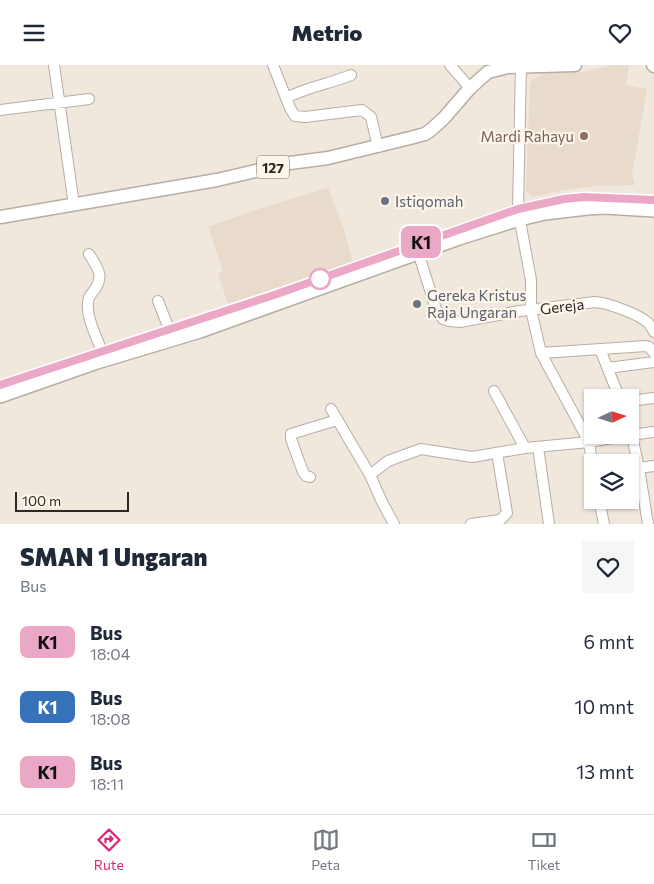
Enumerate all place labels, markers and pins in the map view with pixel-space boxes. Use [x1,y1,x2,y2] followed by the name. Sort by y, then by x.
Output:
[481,127,574,145] place label: Mardi Rahayu
[578,130,590,142] marker: Mardi Rahayu
[395,192,463,210] place label: Istiqomah
[379,195,391,207] marker: Istiqomah
[309,268,331,290] unlabelled marker
[427,286,527,321] place label: Gereka Kristus Raja Ungaran
[411,298,423,310] marker: Gereka Kristus Raja Ungaran

